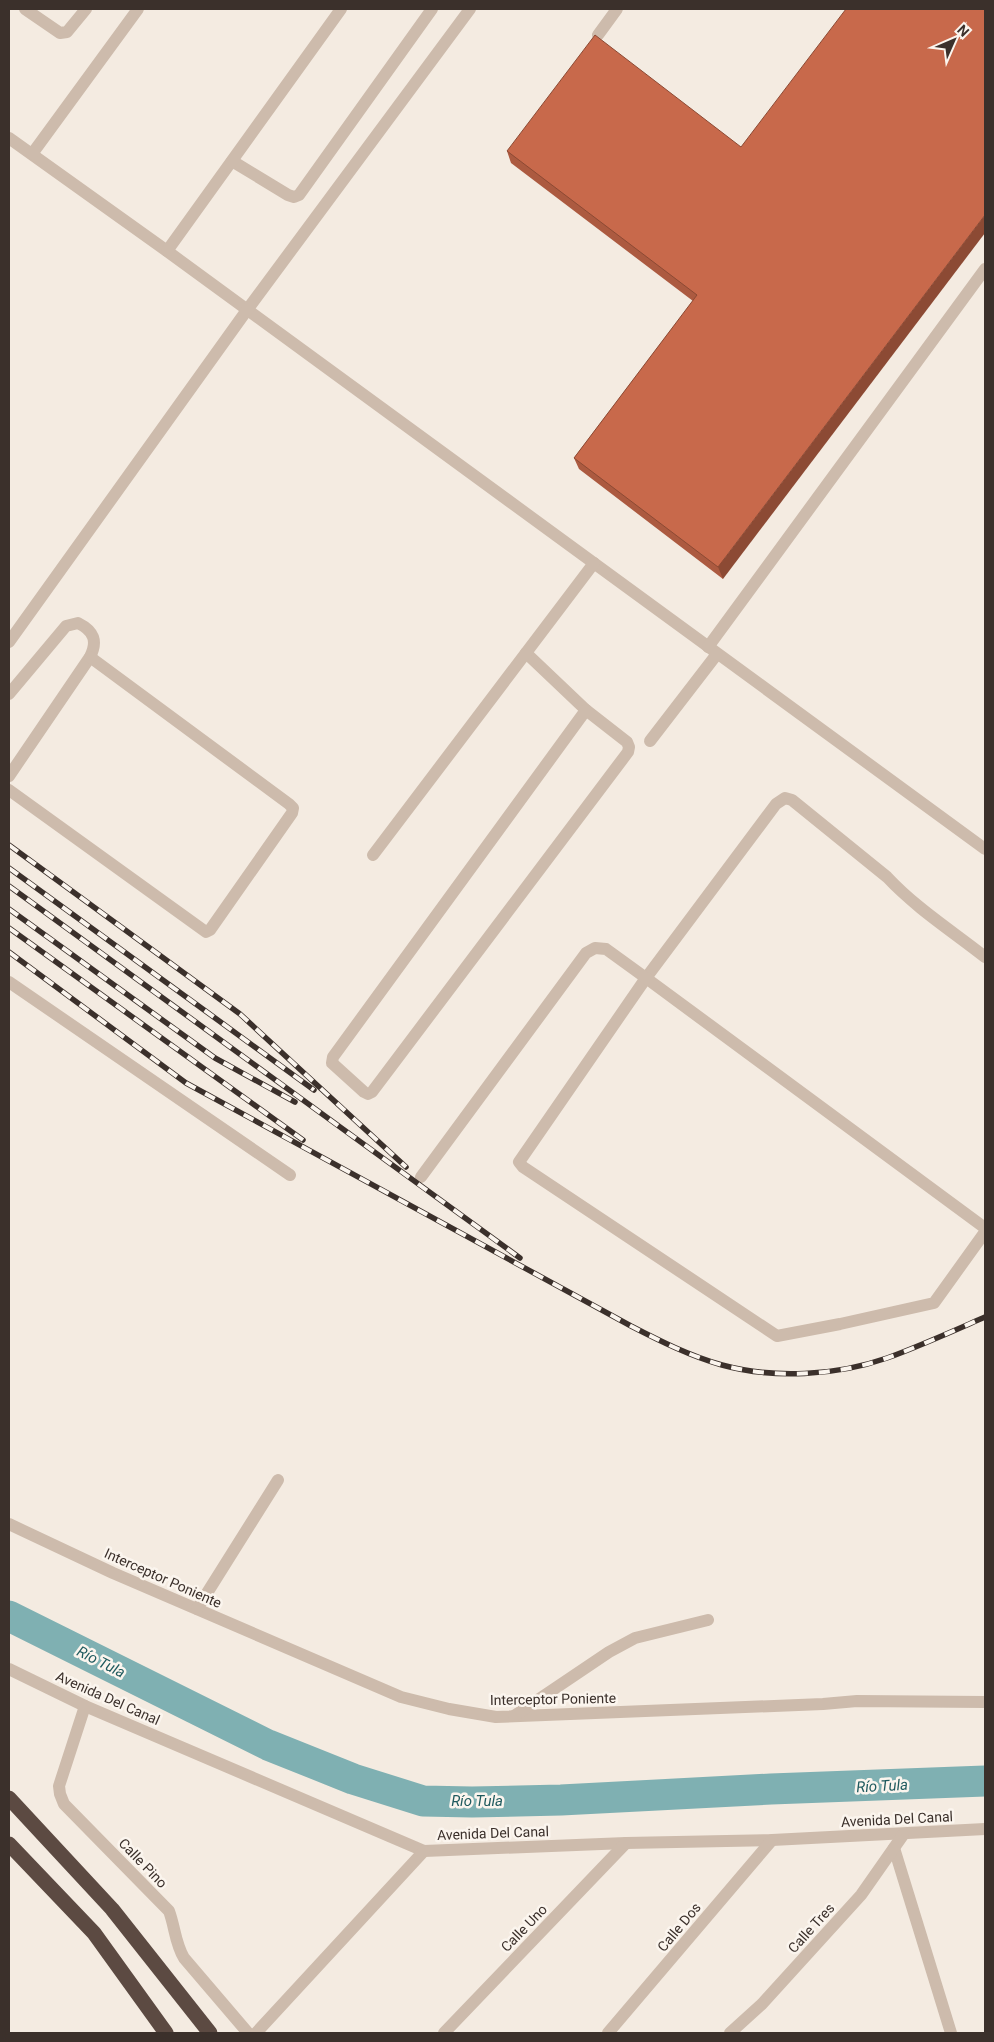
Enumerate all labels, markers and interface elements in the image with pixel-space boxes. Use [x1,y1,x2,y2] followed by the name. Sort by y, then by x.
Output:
[929,15,979,65] north arrow
[954,22,972,40] text: N
[102,1545,224,1611] street label: Interceptor Poniente
[74,1642,128,1682] water label: Río Tula
[54,1668,162,1728] street label: Avenida Del Canal
[490,1690,616,1708] street label: Interceptor Poniente
[856,1776,908,1796] water label: Río Tula
[451,1792,503,1810] water label: Río Tula
[841,1808,953,1830] street label: Avenida Del Canal
[437,1823,549,1843] street label: Avenida Del Canal
[116,1835,170,1891] street label: Calle Pino
[654,1899,704,1955] street label: Calle Dos
[785,1900,837,1956] street label: Calle Tres
[498,1901,550,1955] street label: Calle Uno

